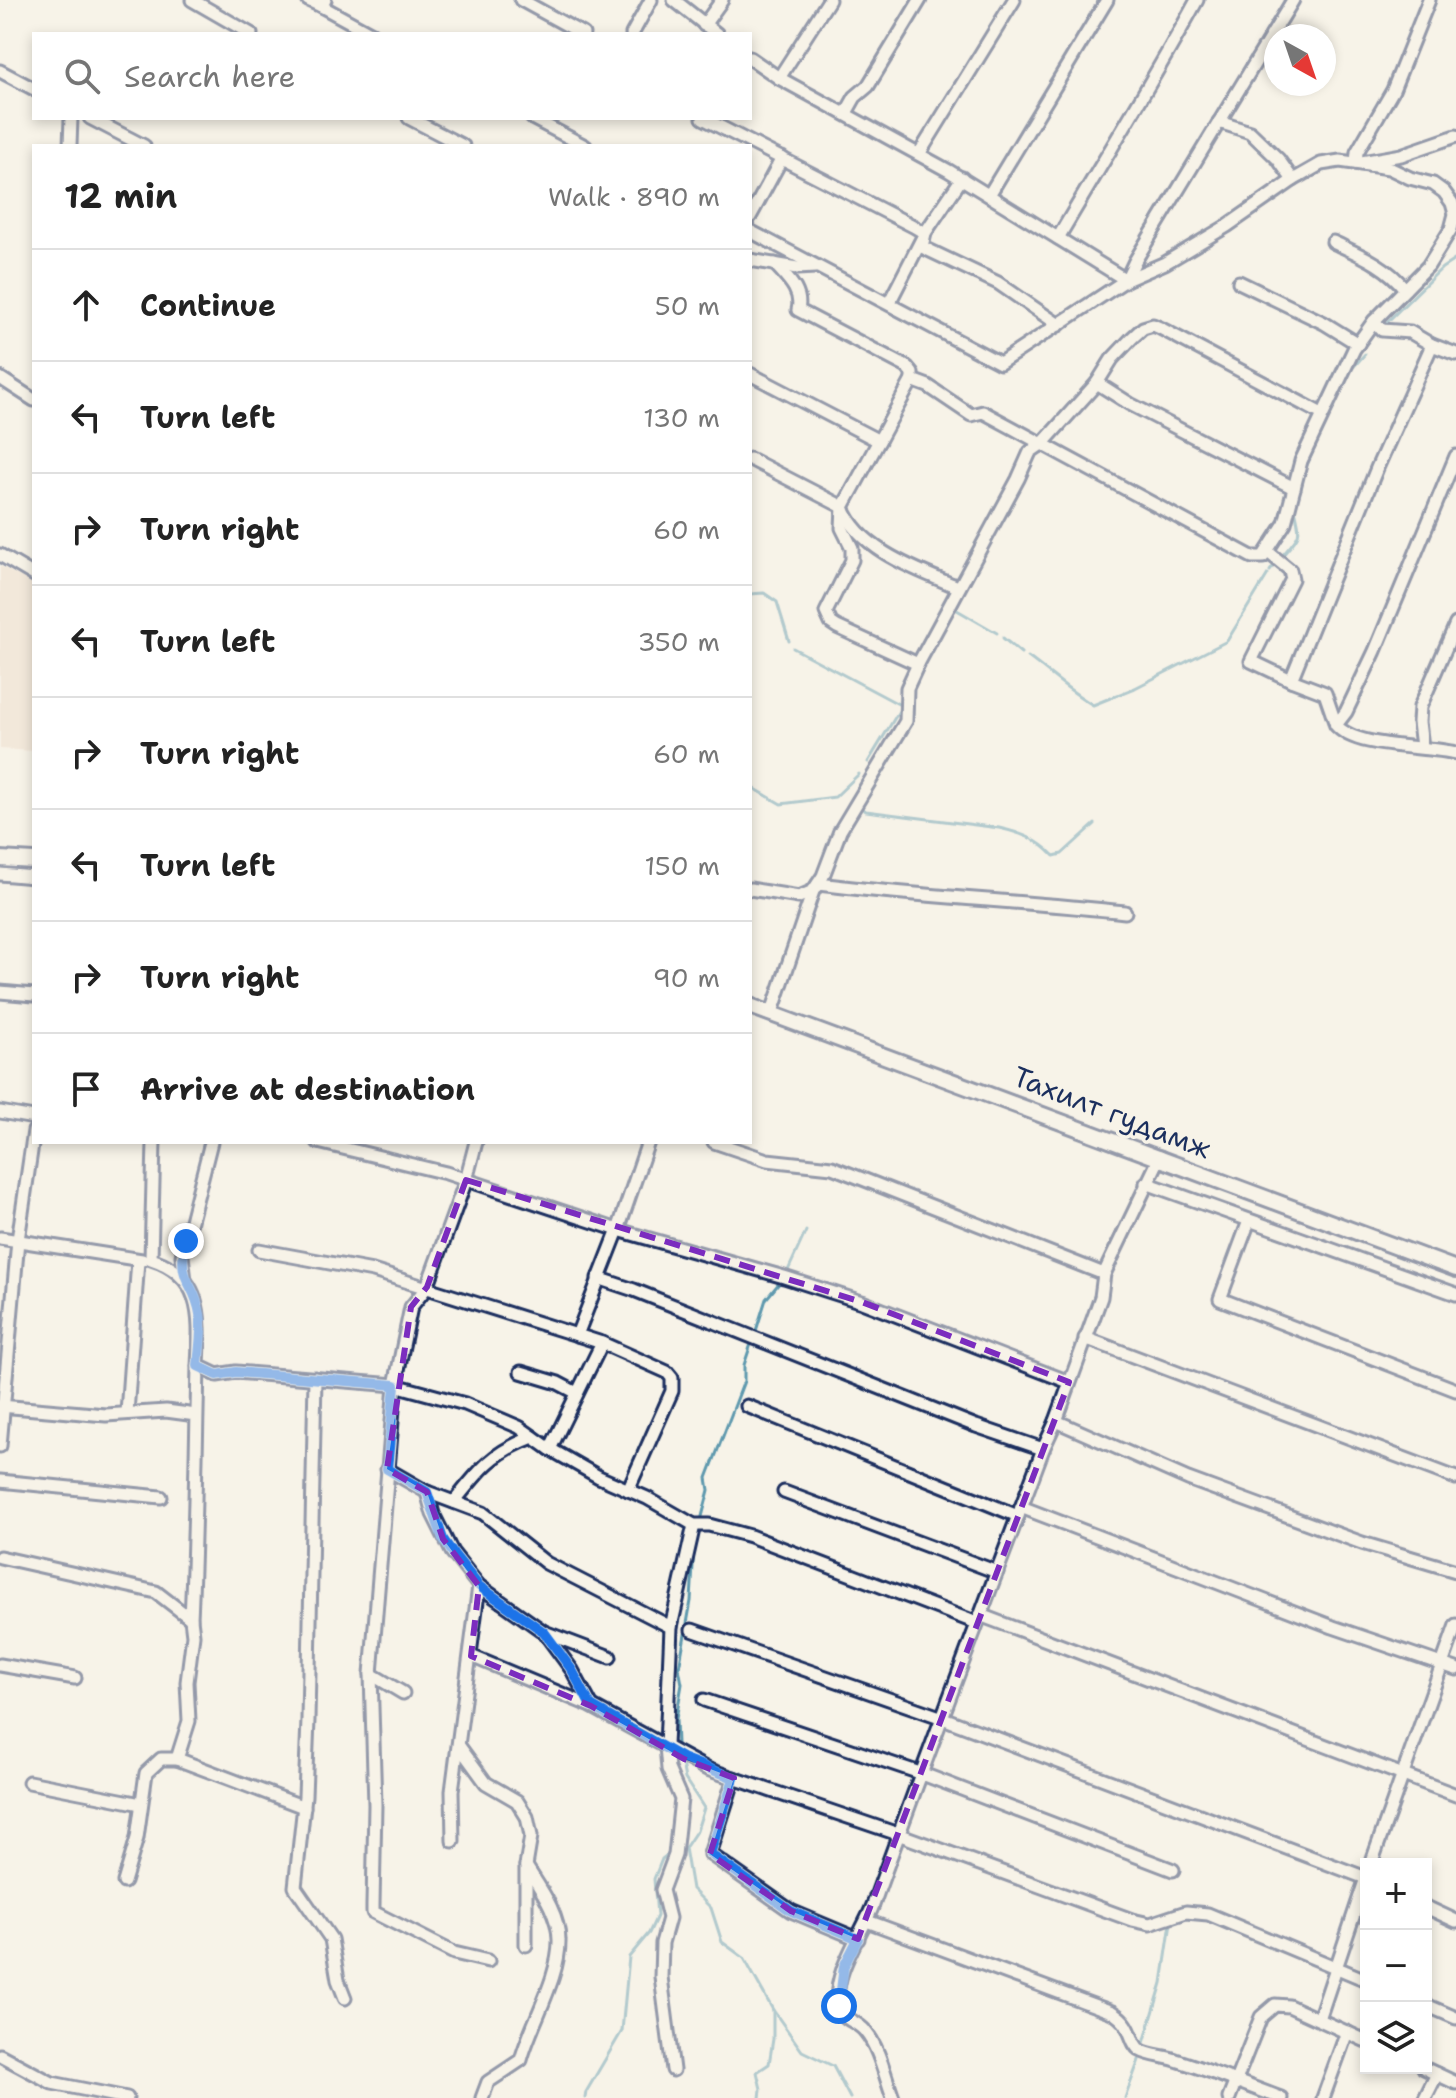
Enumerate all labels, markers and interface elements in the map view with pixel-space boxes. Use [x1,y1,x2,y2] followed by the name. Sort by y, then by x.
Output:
[1264,24,1336,96] north arrow
[32,32,752,120] search box
[60,54,104,98] icon: search
[124,56,295,97] text: Search here
[64,173,177,219] text: 12 min
[548,179,720,214] text: Walk · 890 m
[64,283,108,327] icon: ahead
[140,285,276,326] text: Continue
[655,288,720,323] text: 50 m
[64,395,108,439] icon: left
[140,397,275,438] text: Turn left
[643,400,720,435] text: 130 m
[64,507,108,551] icon: right
[140,509,299,550] text: Turn right
[653,512,720,547] text: 60 m
[64,619,108,663] icon: left
[140,621,275,662] text: Turn left
[637,624,720,659] text: 350 m
[64,731,108,775] icon: right
[140,733,299,774] text: Turn right
[653,736,720,771] text: 60 m
[64,843,108,887] icon: left
[140,845,275,886] text: Turn left
[644,848,720,883] text: 150 m
[64,955,108,999] icon: right
[140,957,299,998] text: Turn right
[653,960,720,995] text: 90 m
[1008,1057,1216,1167] street label: Тахилт гудамж
[64,1067,108,1111] icon: arrive
[140,1069,475,1110] text: Arrive at destination
[168,1223,204,1259] route end
[1360,1858,1432,2074] map controls
[1360,1858,1432,1930] button: +
[1360,1930,1432,2002] button: −
[821,1988,857,2024] route start
[1360,2002,1432,2074] button: layers

